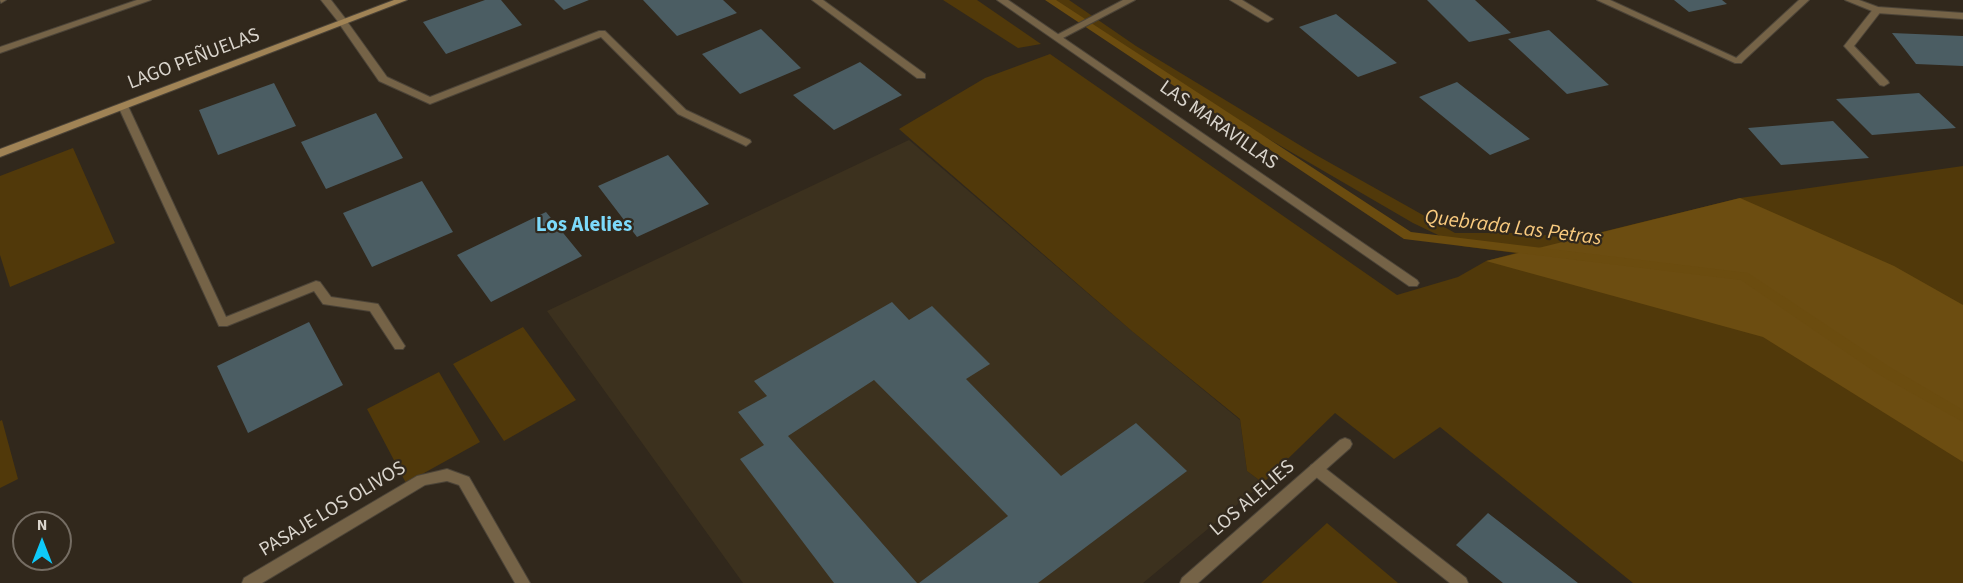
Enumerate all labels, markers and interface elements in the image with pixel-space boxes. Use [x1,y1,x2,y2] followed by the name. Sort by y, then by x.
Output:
[125,24,263,96] street label: LAGO PEÑUELAS
[1154,76,1282,176] street label: LAS MARAVILLAS
[1423,206,1603,252] water label: Quebrada Las Petras
[536,213,632,239] district label: Los Alelies
[1206,456,1300,542] street label: LOS ALELIES
[256,457,410,563] street label: PASAJE LOS OLIVOS
[12,511,72,571] north arrow
[37,514,47,536] text: N

